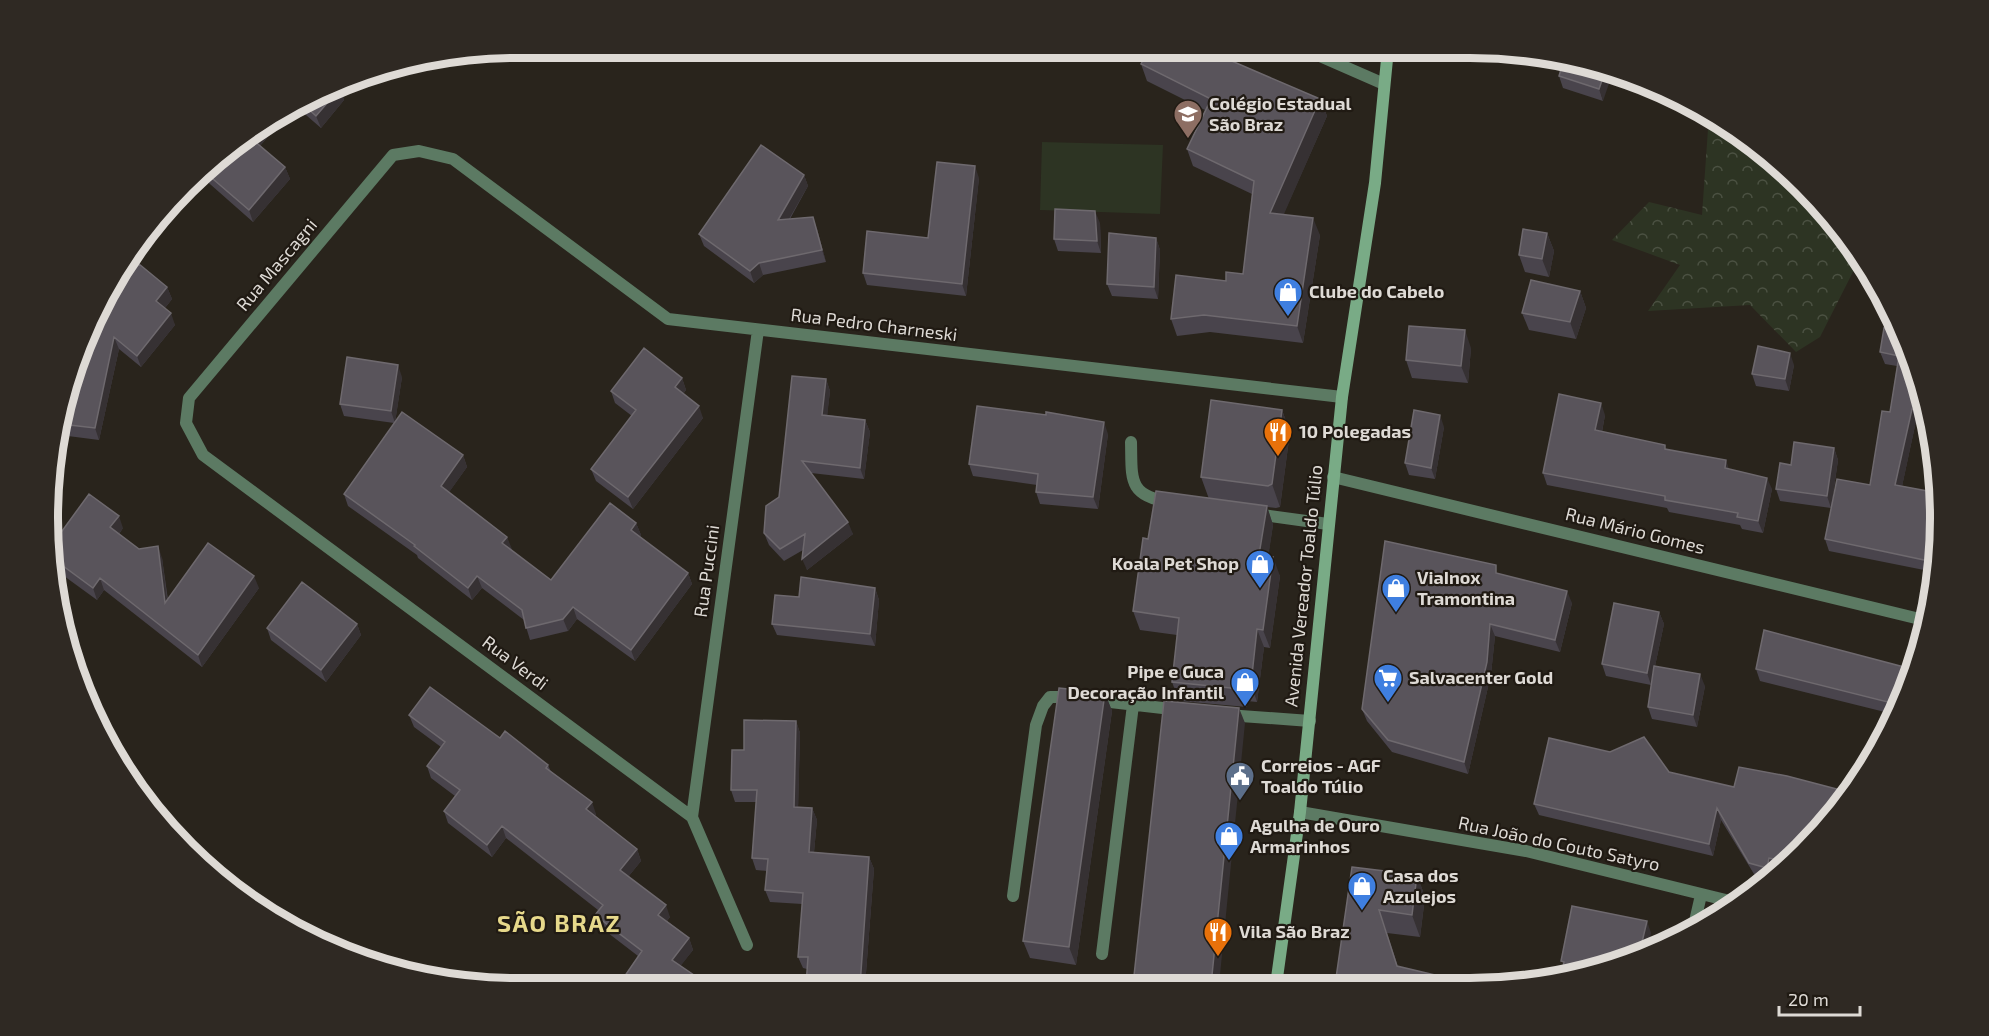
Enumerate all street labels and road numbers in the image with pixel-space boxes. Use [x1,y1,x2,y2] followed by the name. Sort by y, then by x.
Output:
[231,214,321,315] street label: Rua Mascagni
[790,303,959,345] street label: Rua Pedro Charneski
[1279,464,1327,708] street label: Avenida Vereador Toaldo Túlio
[1563,502,1707,558] street label: Rua Mário Gomes
[689,523,723,618] street label: Rua Puccini
[478,630,553,694] street label: Rua Verdi
[1456,811,1662,875] street label: Rua João do Couto Satyro

